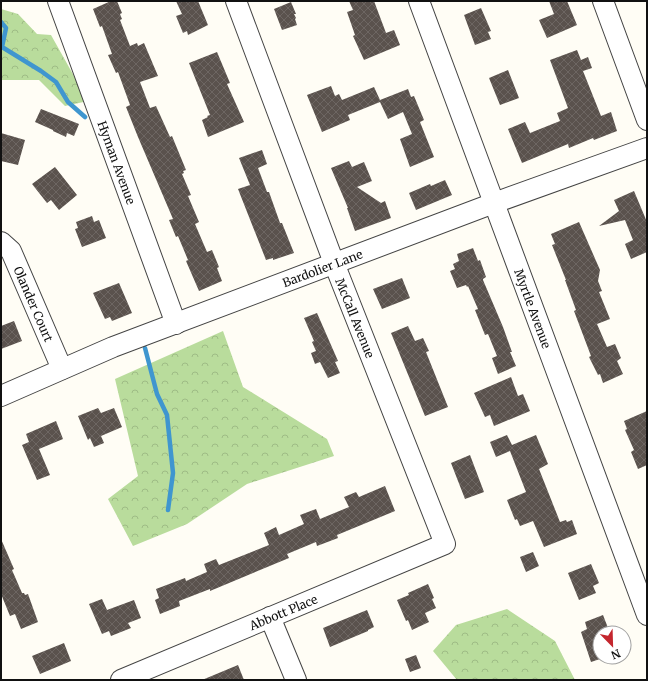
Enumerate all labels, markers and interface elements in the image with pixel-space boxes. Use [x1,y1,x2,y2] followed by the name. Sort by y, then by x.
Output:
[95,119,139,206] street label: Hyman Avenue
[280,246,365,290] street label: Bardolier Lane
[11,264,57,344] street label: Olander Court
[512,267,555,350] street label: Myrtle Avenue
[332,276,378,360] street label: McCall Avenue
[246,591,320,633] street label: Abbott Place
[592,625,632,665] north arrow
[609,646,623,662] text: N

